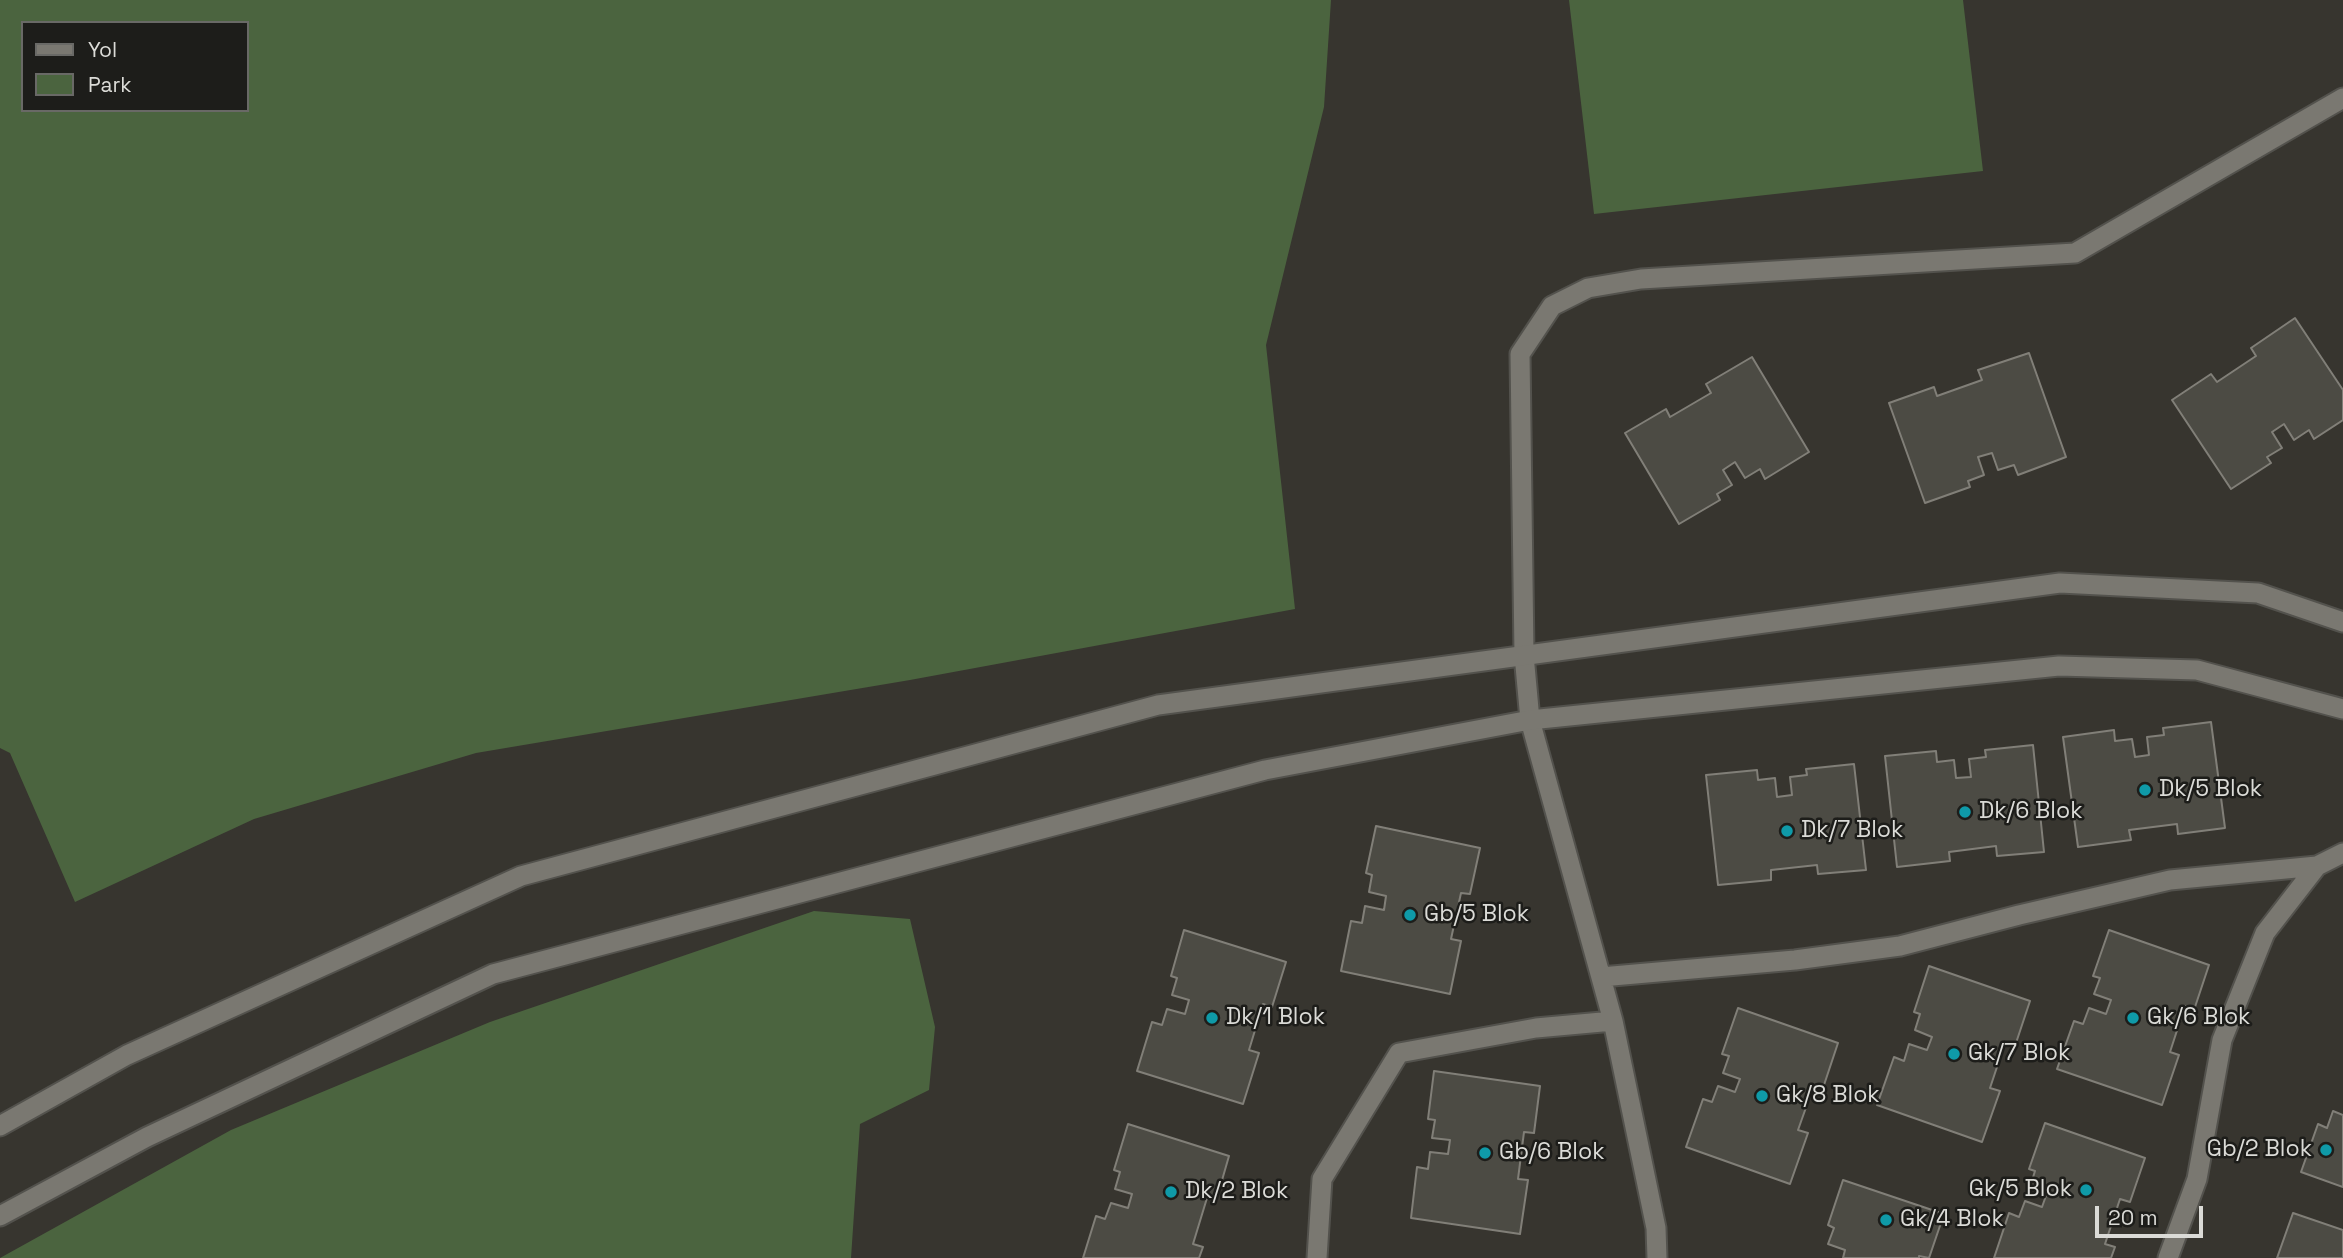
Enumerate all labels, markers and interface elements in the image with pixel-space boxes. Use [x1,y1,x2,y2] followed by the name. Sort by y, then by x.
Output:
[21,21,248,112] legend
[88,36,117,63] text: Yol
[88,71,132,98] text: Park
[2159,776,2262,804] place label: Dk/5 Blok
[2137,782,2153,798] marker: Dk/5 Blok
[1979,798,2083,826] place label: Dk/6 Blok
[1957,804,1973,820] marker: Dk/6 Blok
[1801,817,1903,845] place label: Dk/7 Blok
[1779,823,1795,839] marker: Dk/7 Blok
[1424,901,1529,929] place label: Gb/5 Blok
[1402,907,1418,923] marker: Gb/5 Blok
[1226,1004,1325,1032] place label: Dk/1 Blok
[2147,1004,2250,1032] place label: Gk/6 Blok
[1204,1010,1220,1026] marker: Dk/1 Blok
[2125,1010,2141,1026] marker: Gk/6 Blok
[1968,1040,2070,1068] place label: Gk/7 Blok
[1946,1046,1962,1062] marker: Gk/7 Blok
[1776,1082,1880,1110] place label: Gk/8 Blok
[1754,1088,1770,1104] marker: Gk/8 Blok
[2207,1136,2312,1164] place label: Gb/2 Blok
[1499,1139,1605,1167] place label: Gb/6 Blok
[2318,1142,2334,1158] marker: Gb/2 Blok
[1477,1145,1493,1161] marker: Gb/6 Blok
[1969,1176,2072,1204] place label: Gk/5 Blok
[1185,1178,1288,1206] place label: Dk/2 Blok
[2078,1182,2094,1198] marker: Gk/5 Blok
[1163,1184,1179,1200] marker: Dk/2 Blok
[2098,1192,2206,1236] scale bar
[2108,1204,2158,1231] text: 20 m
[1900,1206,2004,1234] place label: Gk/4 Blok
[1878,1212,1894,1228] marker: Gk/4 Blok

